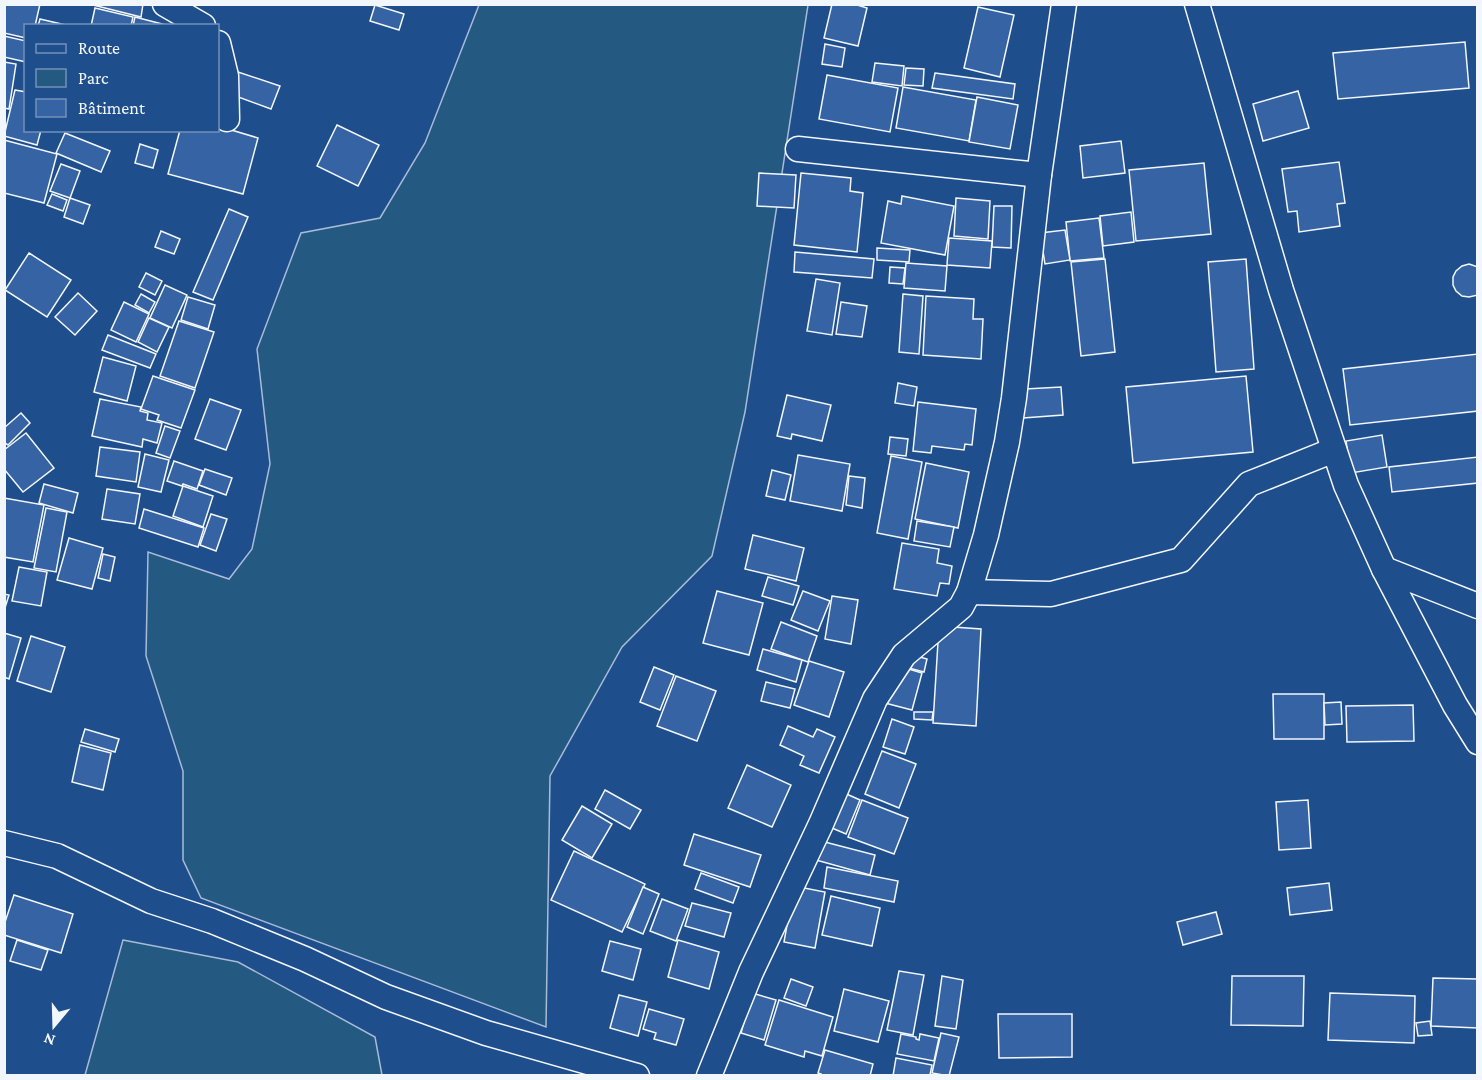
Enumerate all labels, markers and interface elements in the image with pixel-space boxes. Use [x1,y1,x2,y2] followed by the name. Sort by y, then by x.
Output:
[24,24,219,132] legend
[78,38,120,58] text: Route
[78,68,109,88] text: Parc
[78,98,146,118] text: Bâtiment
[24,996,84,1056] north arrow
[41,1030,57,1050] text: N

